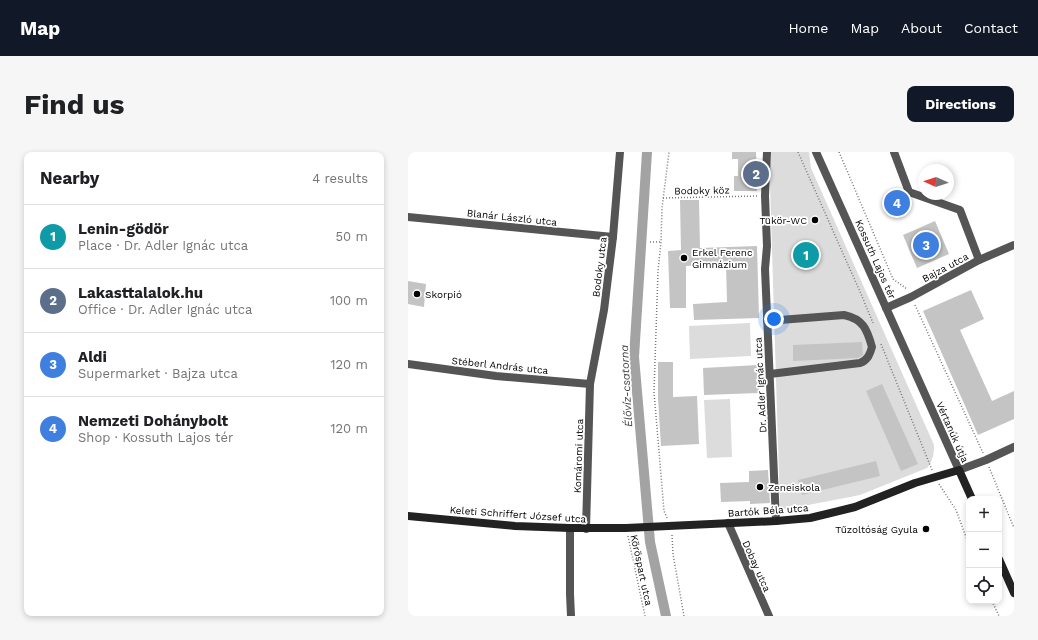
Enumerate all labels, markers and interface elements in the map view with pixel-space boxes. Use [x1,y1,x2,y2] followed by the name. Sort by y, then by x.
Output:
[20,17,60,40] text: Map
[788,20,828,36] text: Home
[850,20,879,36] text: Map
[901,20,942,36] text: About
[964,20,1018,36] text: Contact
[907,86,1014,122] button: Directions
[24,88,124,121] text: Find us
[743,159,769,189] pin: 2
[918,164,954,200] north arrow
[40,168,99,188] text: Nearby
[312,171,368,186] text: 4 results
[674,185,730,196] street label: Bodoky köz
[884,188,910,218] pin: 4
[466,207,558,228] street label: Blanár László utca
[759,215,807,226] place label: Tükör-WC
[810,215,820,225] marker: Tükör-WC
[853,218,898,300] street label: Kossuth Lajos tér
[78,220,169,238] text: Lenin-gödör
[50,229,56,244] text: 1
[336,229,368,244] text: 50 m
[913,230,939,260] pin: 3
[590,236,609,298] street label: Bodoky utca
[78,238,248,253] text: Place · Dr. Adler Ignác utca
[793,240,819,270] pin: 1
[692,247,753,270] place label: Erkel Ferenc Gimnázium
[920,251,970,284] street label: Bajza utca
[679,253,689,263] marker: Erkel Ferenc Gimnázium
[78,284,203,302] text: Lakasttalalok.hu
[412,289,422,299] marker: Skorpió
[425,289,462,300] place label: Skorpió
[49,293,57,308] text: 2
[330,293,368,308] text: 100 m
[78,302,252,317] text: Office · Dr. Adler Ignác utca
[764,309,784,329] your location
[752,337,768,433] street label: Dr. Adler Ignác utca
[617,344,635,427] water label: Élővíz-csatorna
[78,348,107,366] text: Aldi
[451,355,549,376] street label: Stéberl András utca
[49,357,57,372] text: 3
[330,357,368,372] text: 120 m
[78,366,238,381] text: Supermarket · Bajza utca
[934,400,971,465] street label: Vértanúk útja
[78,412,228,430] text: Nemzeti Dohánybolt
[572,418,585,493] street label: Komáromi utca
[49,421,57,436] text: 4
[330,421,368,436] text: 120 m
[78,430,233,445] text: Shop · Kossuth Lajos tér
[755,482,765,492] marker: Zeneiskola
[768,482,820,493] place label: Zeneiskola
[966,496,1002,604] map controls
[966,496,1002,532] button: +
[727,502,809,519] street label: Bartók Béla utca
[449,504,587,525] street label: Keleti Schriffert József utca
[835,524,918,535] place label: Tűzoltóság Gyula
[921,524,931,534] marker: Tűzoltóság Gyula
[966,532,1002,568] button: −
[629,534,654,607] street label: Köröspart utca
[740,539,773,594] street label: Dobay utca
[966,568,1002,604] button: locate

